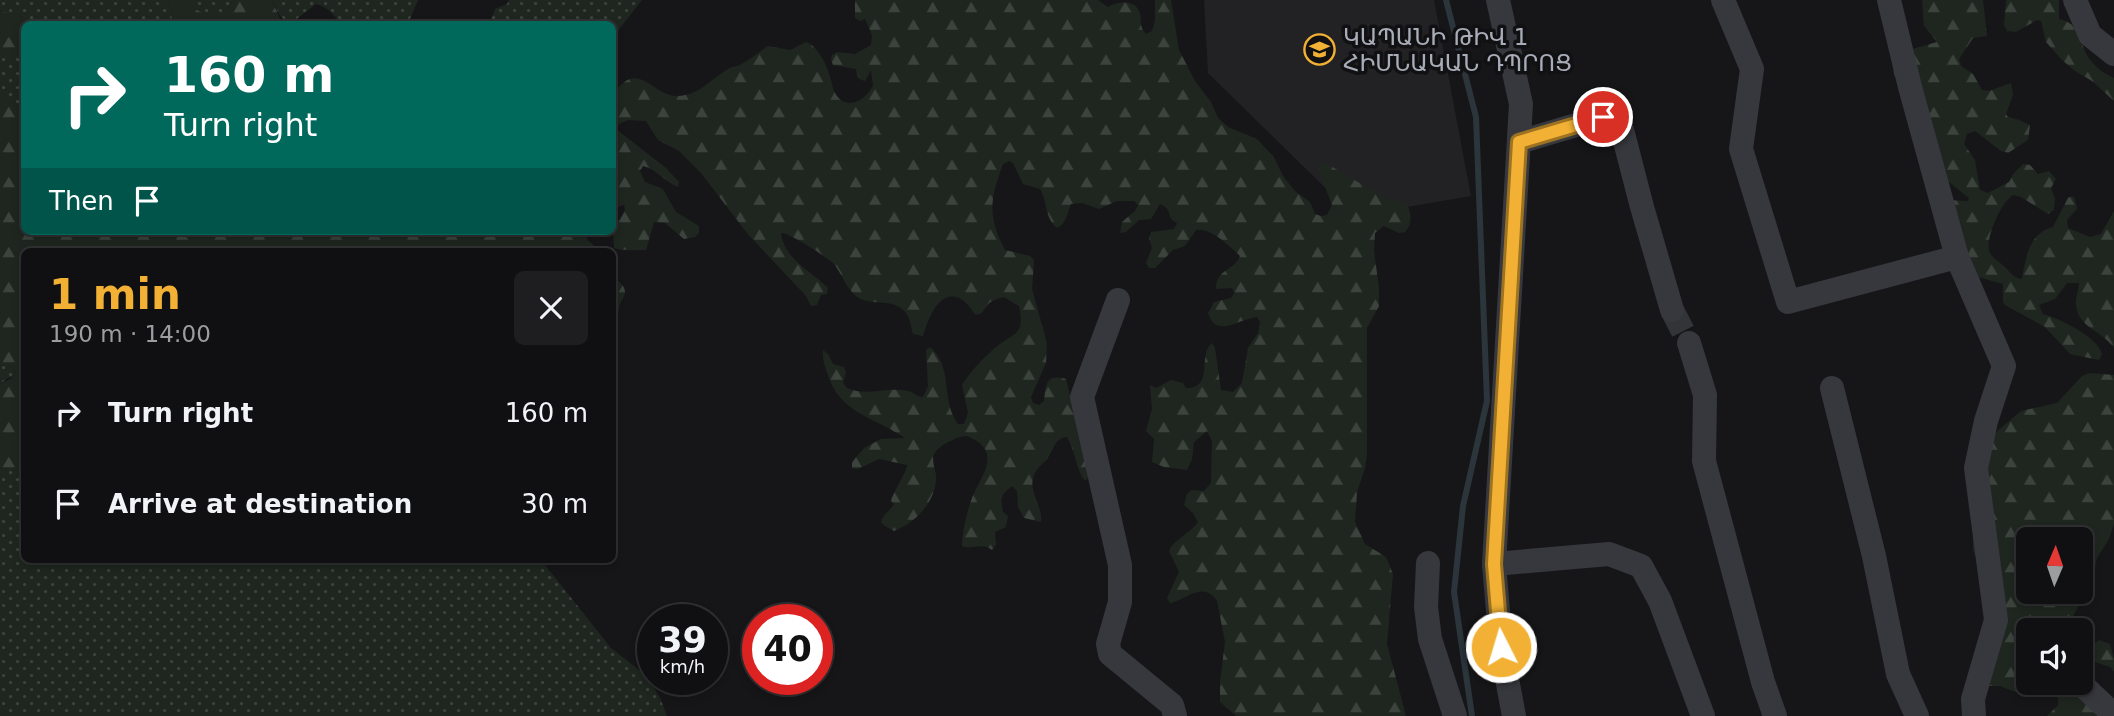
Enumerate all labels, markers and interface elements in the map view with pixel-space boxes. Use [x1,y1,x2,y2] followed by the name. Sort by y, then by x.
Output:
[1343,24,1572,76] place label: ԿԱՊԱՆԻ ԹԻՎ 1 ՀԻՄՆԱԿԱՆ ԴՊՐՈՑ
[1303,33,1337,67] school or university icon: ԿԱՊԱՆԻ ԹԻՎ 1 ՀԻՄՆԱԿԱՆ ԴՊՐՈՑ
[164,47,334,104] text: 160 m
[49,49,140,140] icon: right
[1573,87,1633,147] pin
[1584,98,1622,136] icon: arrive
[164,106,317,144] text: Turn right
[128,182,166,220] icon: arrive
[49,186,114,216] text: Then
[49,270,181,319] text: 1 min
[514,271,588,345] button: close
[49,321,211,347] text: 190 m · 14:00
[49,394,87,432] icon: right
[108,398,253,428] text: Turn right
[505,398,588,428] text: 160 m
[49,485,87,523] icon: arrive
[108,489,412,519] text: Arrive at destination
[521,489,588,519] text: 30 m
[2016,527,2093,604] north arrow
[2016,527,2093,695] map controls
[742,604,833,695] speed limit sign: 40
[1464,610,1538,684] position arrow
[2016,618,2093,695] button: sound
[658,620,707,660] text: 39
[660,656,705,677] text: km/h

